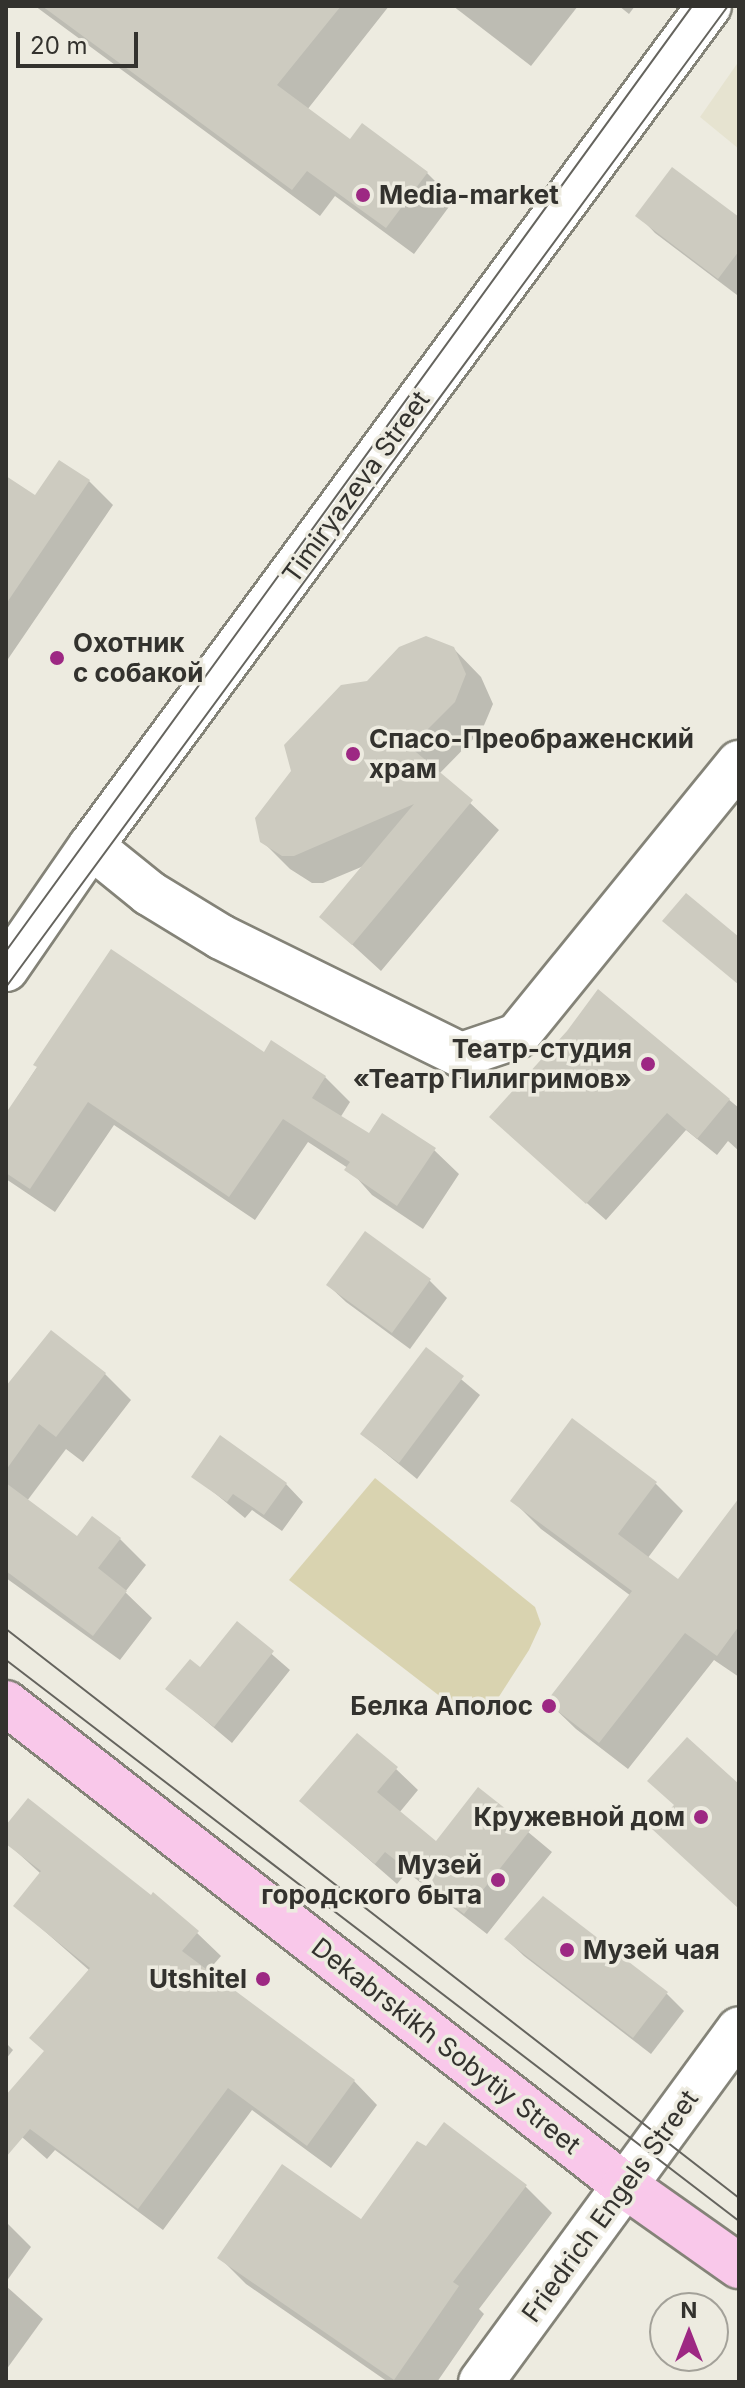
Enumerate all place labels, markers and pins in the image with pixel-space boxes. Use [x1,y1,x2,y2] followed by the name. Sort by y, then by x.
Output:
[379,179,559,211] place label: Media-market
[354,186,372,204] marker: Media-market
[73,627,203,688] place label: Охотник с собакой
[48,649,66,667] marker: Охотник с собакой
[369,723,694,784] place label: Спасо-Преображенский храм
[344,745,362,763] marker: Спасо-Преображенский храм
[353,1033,632,1094] place label: Театр-студия «Театр Пилигримов»
[639,1055,657,1073] marker: Театр-студия «Театр Пилигримов»
[350,1690,533,1722] place label: Белка Аполос
[540,1697,558,1715] marker: Белка Аполос
[473,1801,685,1833] place label: Кружевной дом
[692,1808,710,1826] marker: Кружевной дом
[261,1849,482,1910] place label: Музей городского быта
[489,1871,507,1889] marker: Музей городского быта
[583,1934,720,1966] place label: Музей чая
[558,1941,576,1959] marker: Музей чая
[149,1963,247,1995] place label: Utshitel
[254,1970,272,1988] marker: Utshitel

